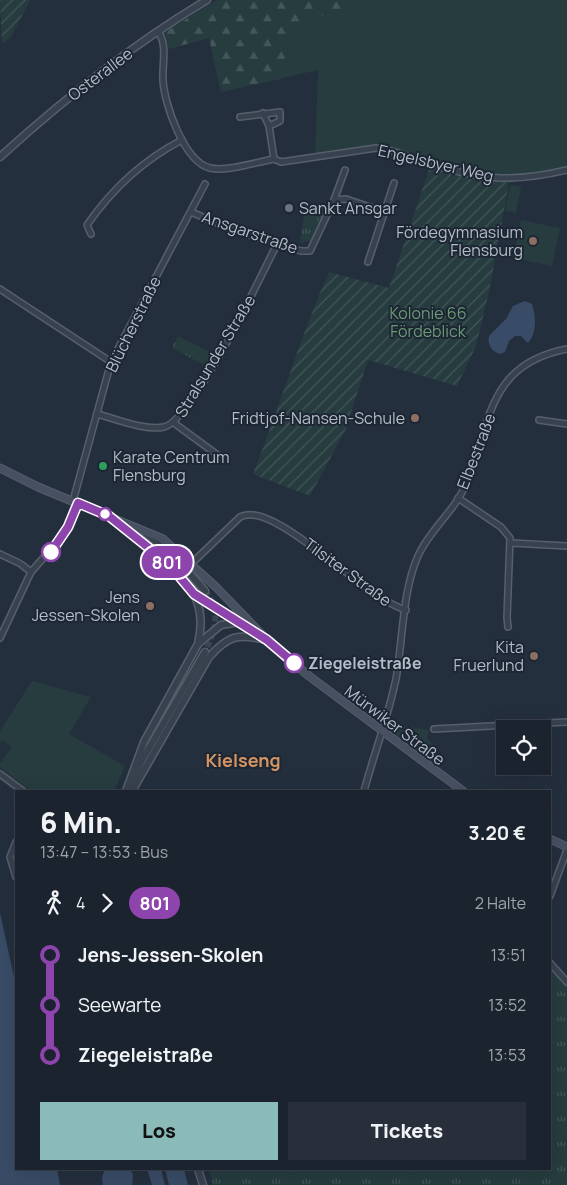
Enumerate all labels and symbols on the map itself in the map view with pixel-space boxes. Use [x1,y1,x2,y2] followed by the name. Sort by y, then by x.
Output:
[63,42,137,106] street label: Osterallee
[376,139,496,187] street label: Engelsbyer Weg
[299,197,397,219] place label: Sankt Ansgar
[283,202,295,214] marker: Sankt Ansgar
[199,205,301,259] street label: Ansgarstraße
[396,221,523,261] place label: Fördegymnasium Flensburg
[527,235,539,247] marker: Fördegymnasium Flensburg
[100,272,166,376] street label: Blücherstraße
[170,291,260,421] street label: Stralsunder Straße
[389,302,467,342] park label: Kolonie 66 Fördeblick
[232,407,405,429] place label: Fridtjof-Nansen-Schule
[451,410,501,492] street label: Elbestraße
[409,412,421,424] marker: Fridtjof-Nansen-Schule
[113,446,230,486] place label: Karate Centrum Flensburg
[97,460,109,472] marker: Karate Centrum Flensburg
[98,507,112,521] unlabelled marker
[300,533,396,611] street label: Tilsiter Straße
[41,542,61,562] unlabelled marker
[138,546,196,578] line badge: 801
[32,586,140,626] place label: Jens Jessen-Skolen
[144,600,156,612] marker: Jens Jessen-Skolen
[453,636,524,676] place label: Kita Fruerlund
[528,650,540,662] marker: Kita Fruerlund
[308,652,422,674] place label: Ziegeleistraße
[284,653,304,673] marker: Ziegeleistraße
[340,680,450,770] street label: Mürwiker Straße
[205,748,281,772] district label: Kielseng

